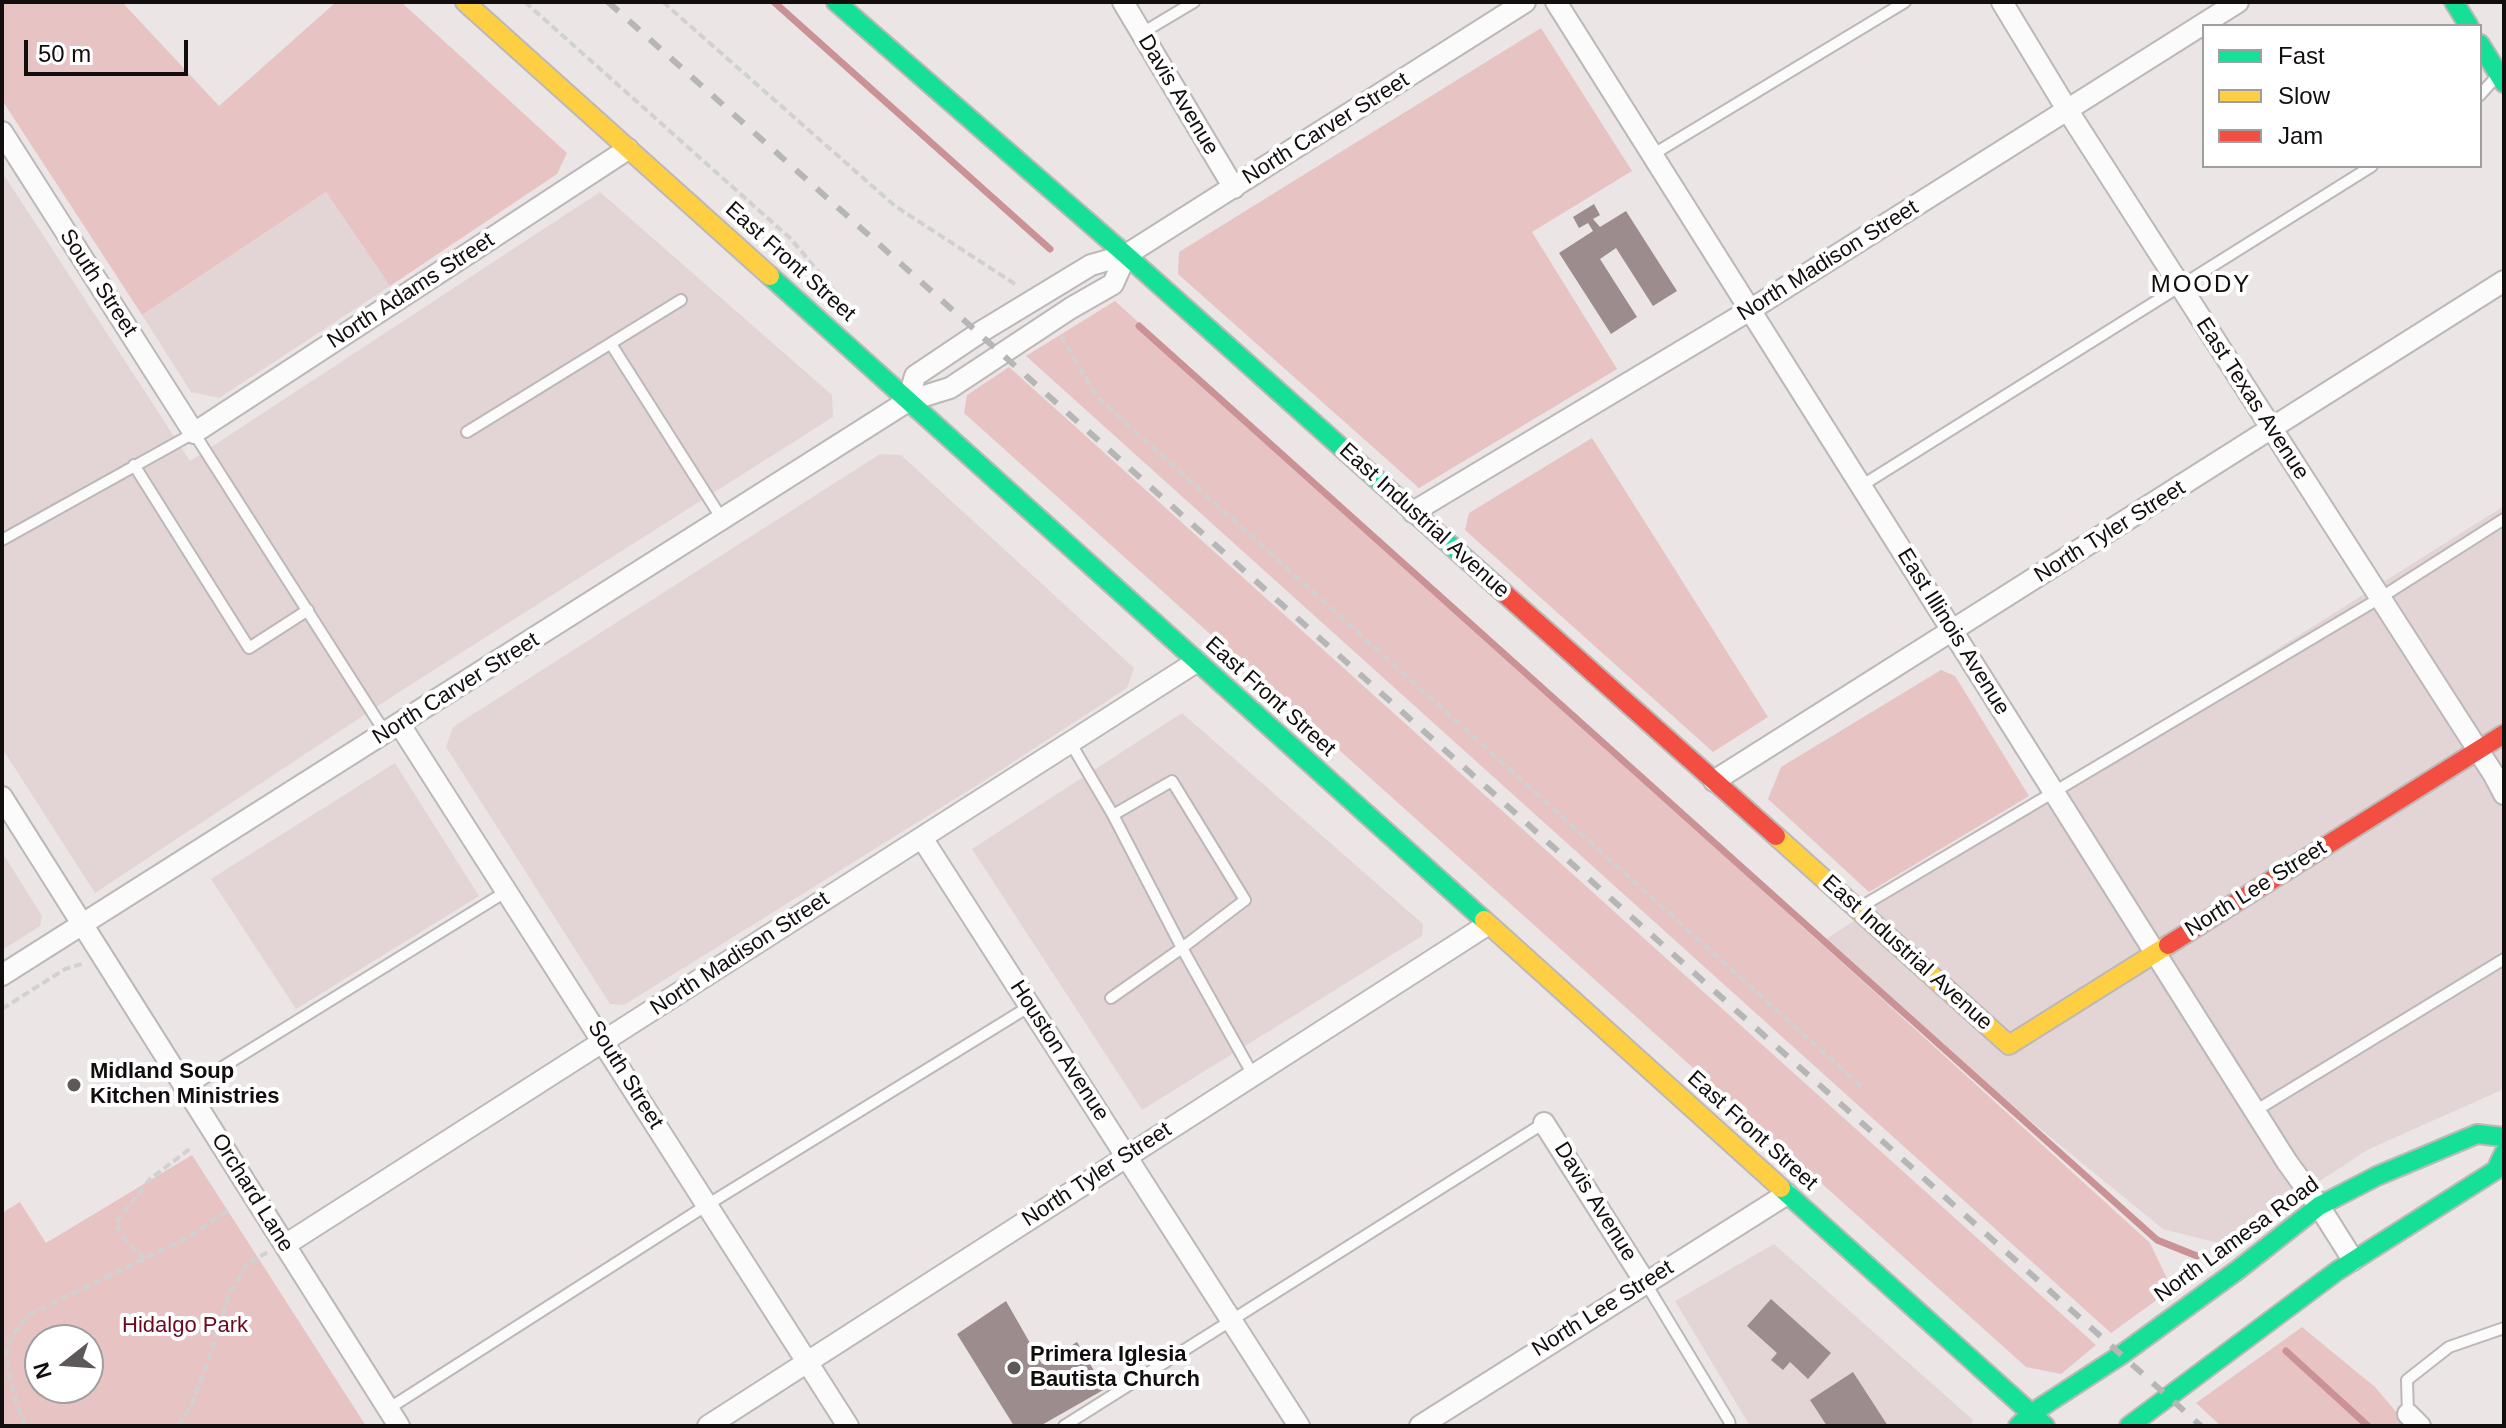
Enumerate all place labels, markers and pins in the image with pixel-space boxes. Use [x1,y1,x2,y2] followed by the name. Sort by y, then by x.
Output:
[90,1059,279,1110] place label: Midland Soup Kitchen Ministries
[65,1076,83,1094] marker: Midland Soup Kitchen Ministries
[1030,1342,1200,1394] place label: Primera Iglesia Bautista Church
[1005,1359,1023,1377] marker: Primera Iglesia Bautista Church

